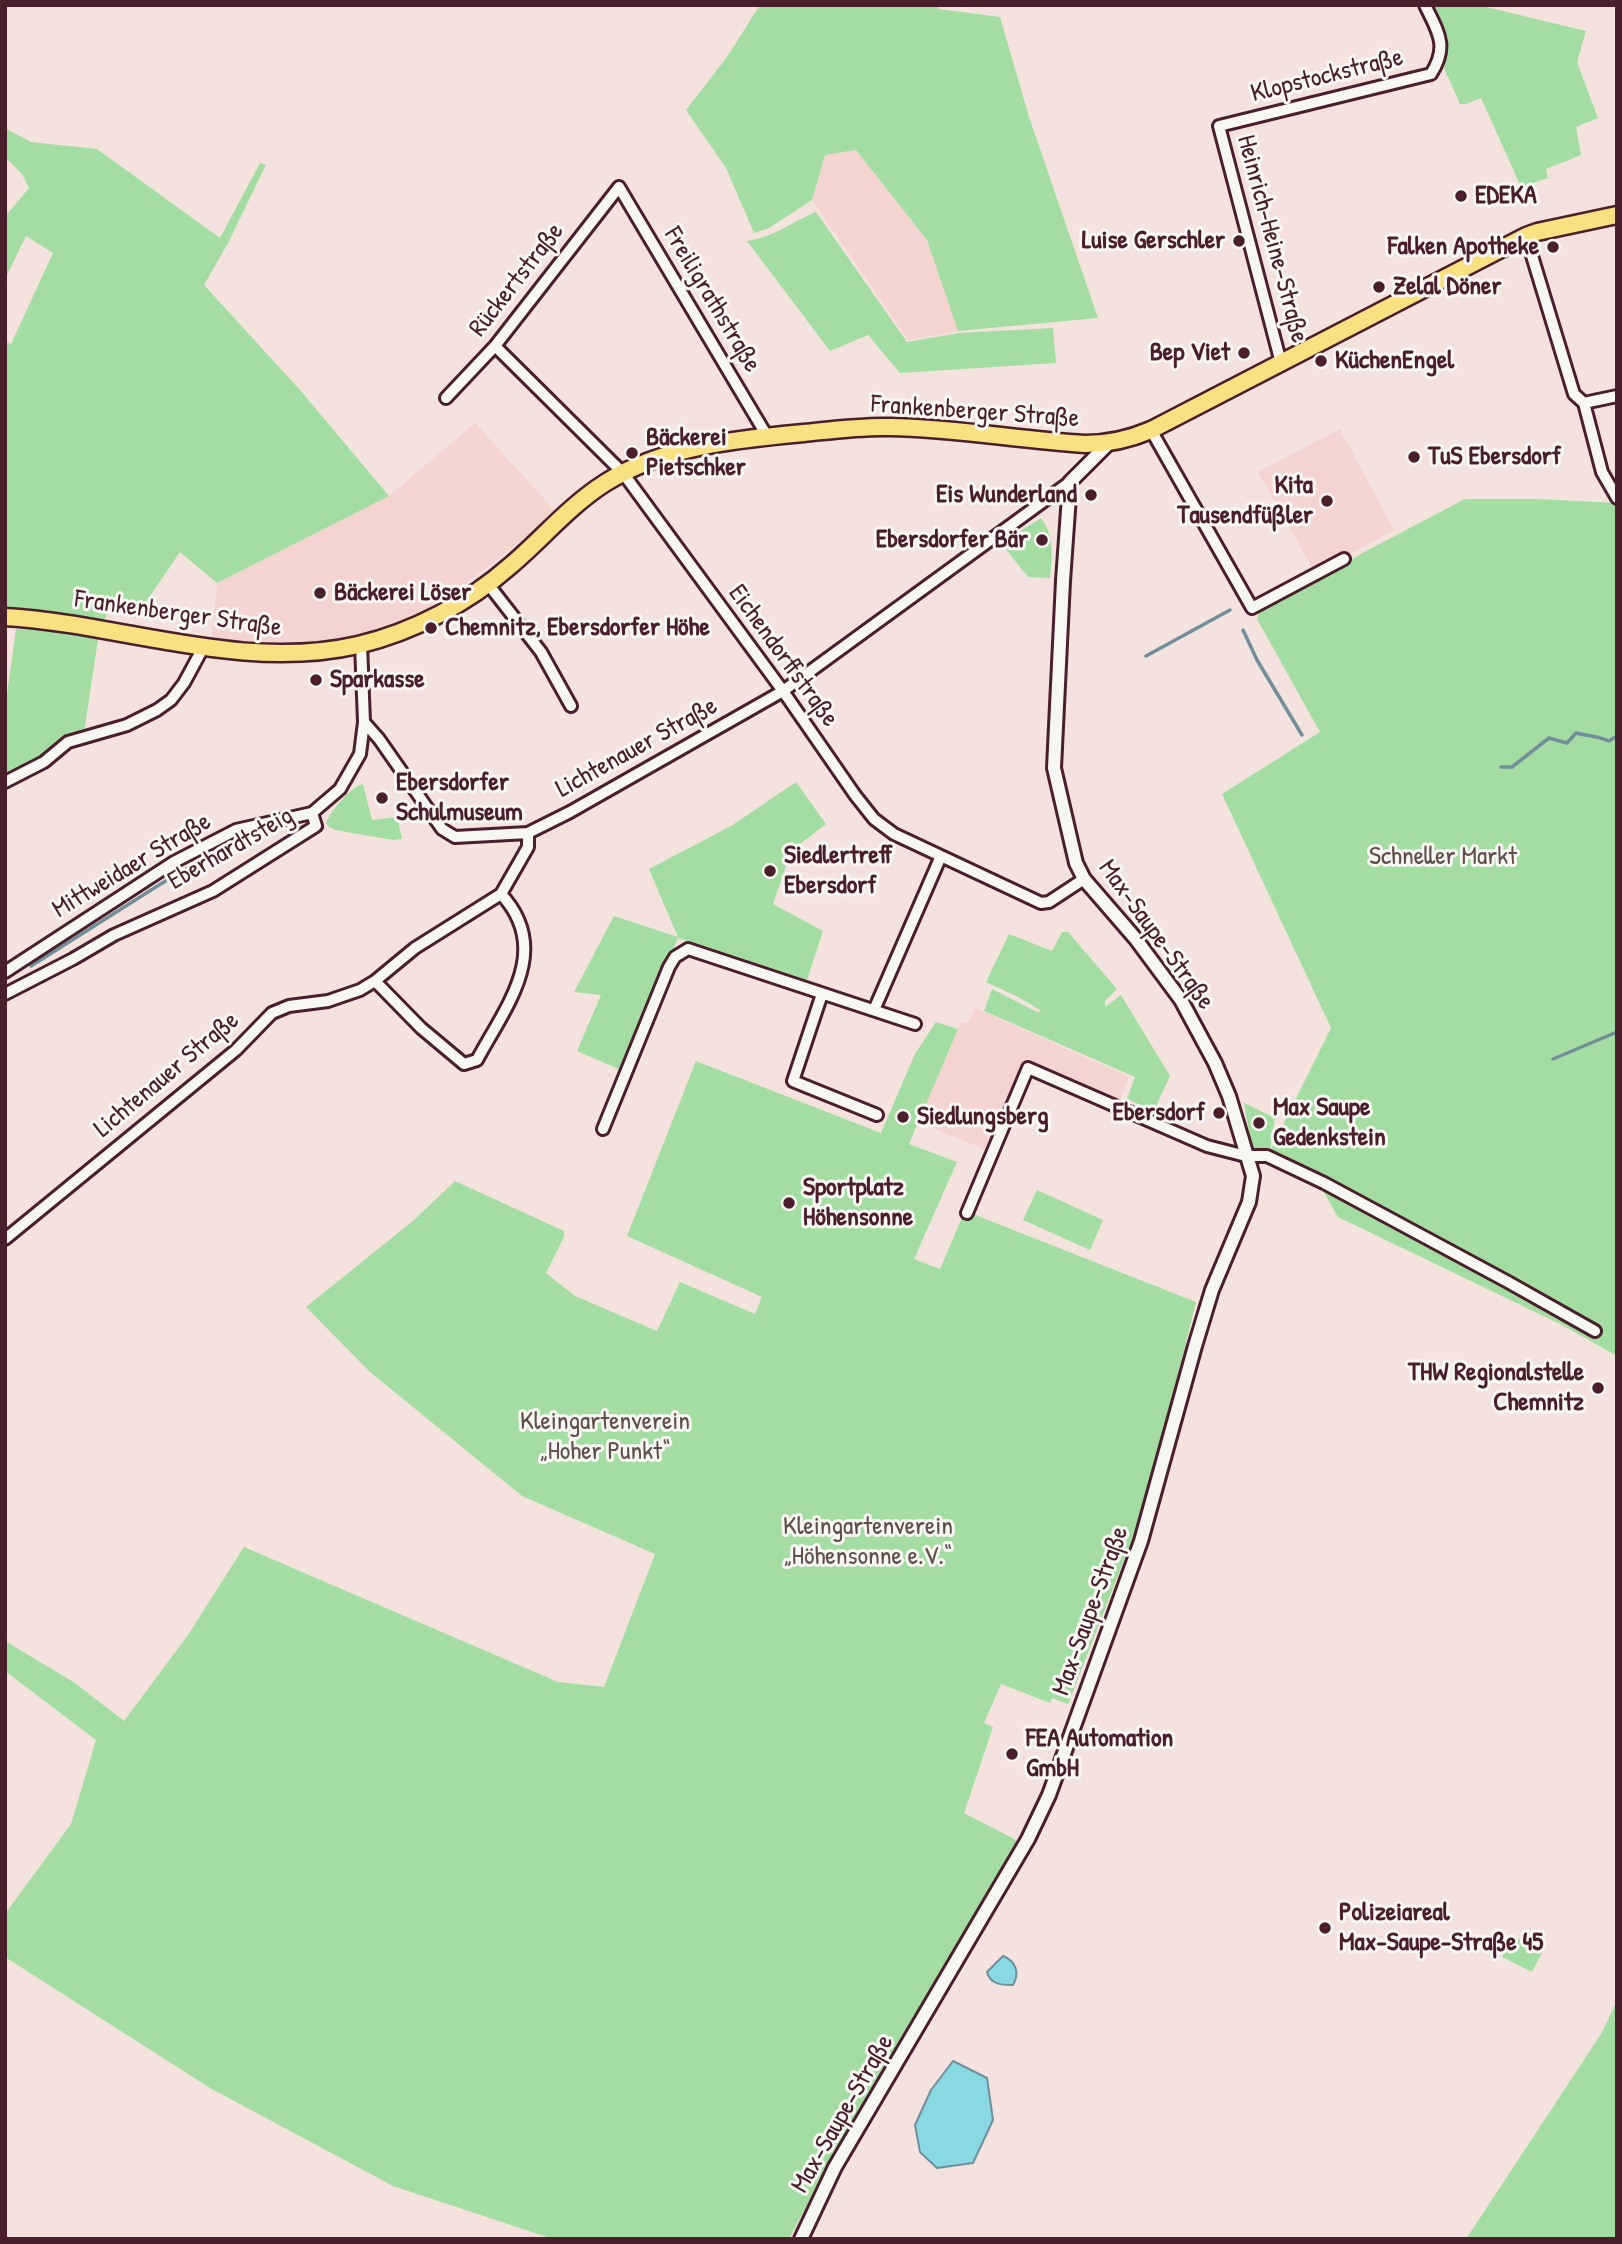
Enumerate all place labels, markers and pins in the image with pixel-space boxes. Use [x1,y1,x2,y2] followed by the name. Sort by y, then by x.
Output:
[1475,180,1537,212] place label: EDEKA
[1453,188,1469,204] marker: EDEKA
[1082,225,1225,257] place label: Luise Gerschler
[1388,231,1539,263] place label: Falken Apotheke
[1231,233,1247,249] marker: Luise Gerschler
[1545,239,1561,255] marker: Falken Apotheke
[1393,271,1501,303] place label: Zelal Döner
[1371,279,1387,295] marker: Zelal Döner
[1150,337,1230,369] place label: Bep Viet
[1236,345,1252,361] marker: Bep Viet
[1335,345,1454,377] place label: KüchenEngel
[1313,353,1329,369] marker: KüchenEngel
[646,422,746,484] place label: Bäckerei Pietschker
[1428,441,1561,473] place label: TuS Ebersdorf
[624,445,640,461] marker: Bäckerei Pietschker
[1406,449,1422,465] marker: TuS Ebersdorf
[1177,470,1313,532] place label: Kita Tausendfüßler
[936,479,1077,511] place label: Eis Wunderland
[1083,487,1099,503] marker: Eis Wunderland
[1319,493,1335,509] marker: Kita Tausendfüßler
[876,524,1028,556] place label: Ebersdorfer Bär
[1034,532,1050,548] marker: Ebersdorfer Bär
[334,577,471,609] place label: Bäckerei Löser
[312,585,328,601] marker: Bäckerei Löser
[445,612,710,644] place label: Chemnitz, Ebersdorfer Höhe
[423,620,439,636] marker: Chemnitz, Ebersdorfer Höhe
[330,664,425,696] place label: Sparkasse
[308,672,324,688] marker: Sparkasse
[396,767,523,828] place label: Ebersdorfer Schulmuseum
[374,790,390,806] marker: Ebersdorfer Schulmuseum
[784,840,892,902] place label: Siedlertreff Ebersdorf
[762,863,778,879] marker: Siedlertreff Ebersdorf
[1273,1092,1386,1154] place label: Max Saupe Gedenkstein
[1112,1097,1205,1129] place label: Ebersdorf
[917,1101,1049,1133] place label: Siedlungsberg
[1211,1105,1227,1121] marker: Ebersdorf
[895,1109,911,1125] marker: Siedlungsberg
[1251,1115,1267,1131] marker: Max Saupe Gedenkstein
[803,1172,913,1234] place label: Sportplatz Höhensonne
[781,1195,797,1211] marker: Sportplatz Höhensonne
[1408,1357,1584,1418] place label: THW Regionalstelle Chemnitz
[1590,1380,1606,1396] marker: THW Regionalstelle Chemnitz
[1026,1723,1173,1784] place label: FEA Automation GmbH
[1004,1746,1020,1762] marker: FEA Automation GmbH
[1339,1897,1543,1958] place label: Polizeiareal Max-Saupe-Straße 45
[1317,1920,1333,1936] marker: Polizeiareal Max-Saupe-Straße 45

